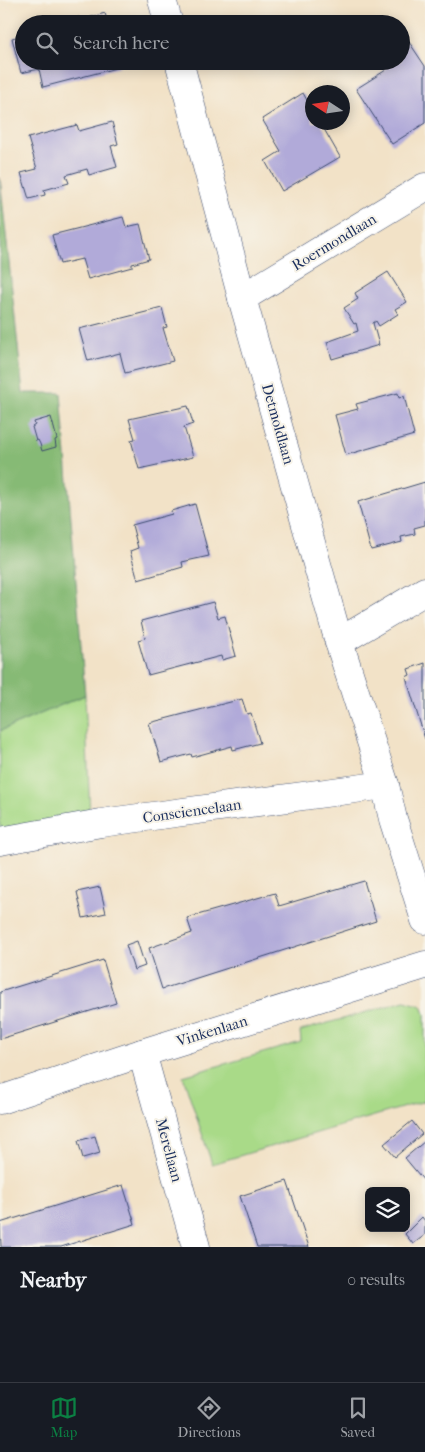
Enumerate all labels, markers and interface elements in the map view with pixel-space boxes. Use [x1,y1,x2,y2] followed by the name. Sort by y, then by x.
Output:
[15,15,410,70] search box
[33,29,61,57] icon: search
[73,32,169,54] text: Search here
[305,85,350,130] north arrow
[288,210,380,274] street label: Roermondlaan
[258,382,298,467] street label: Detmoldlaan
[141,795,243,827] street label: Consciencelaan
[173,1012,250,1051] street label: Vinkenlaan
[152,1116,186,1184] street label: Merellaan
[365,1187,410,1232] map controls
[365,1187,410,1232] button: layers
[20,1268,86,1292] text: Nearby
[347,1270,405,1289] text: 0 results
[50,1394,78,1441] tab: Map
[178,1394,241,1441] tab: Directions
[340,1394,375,1441] tab: Saved

